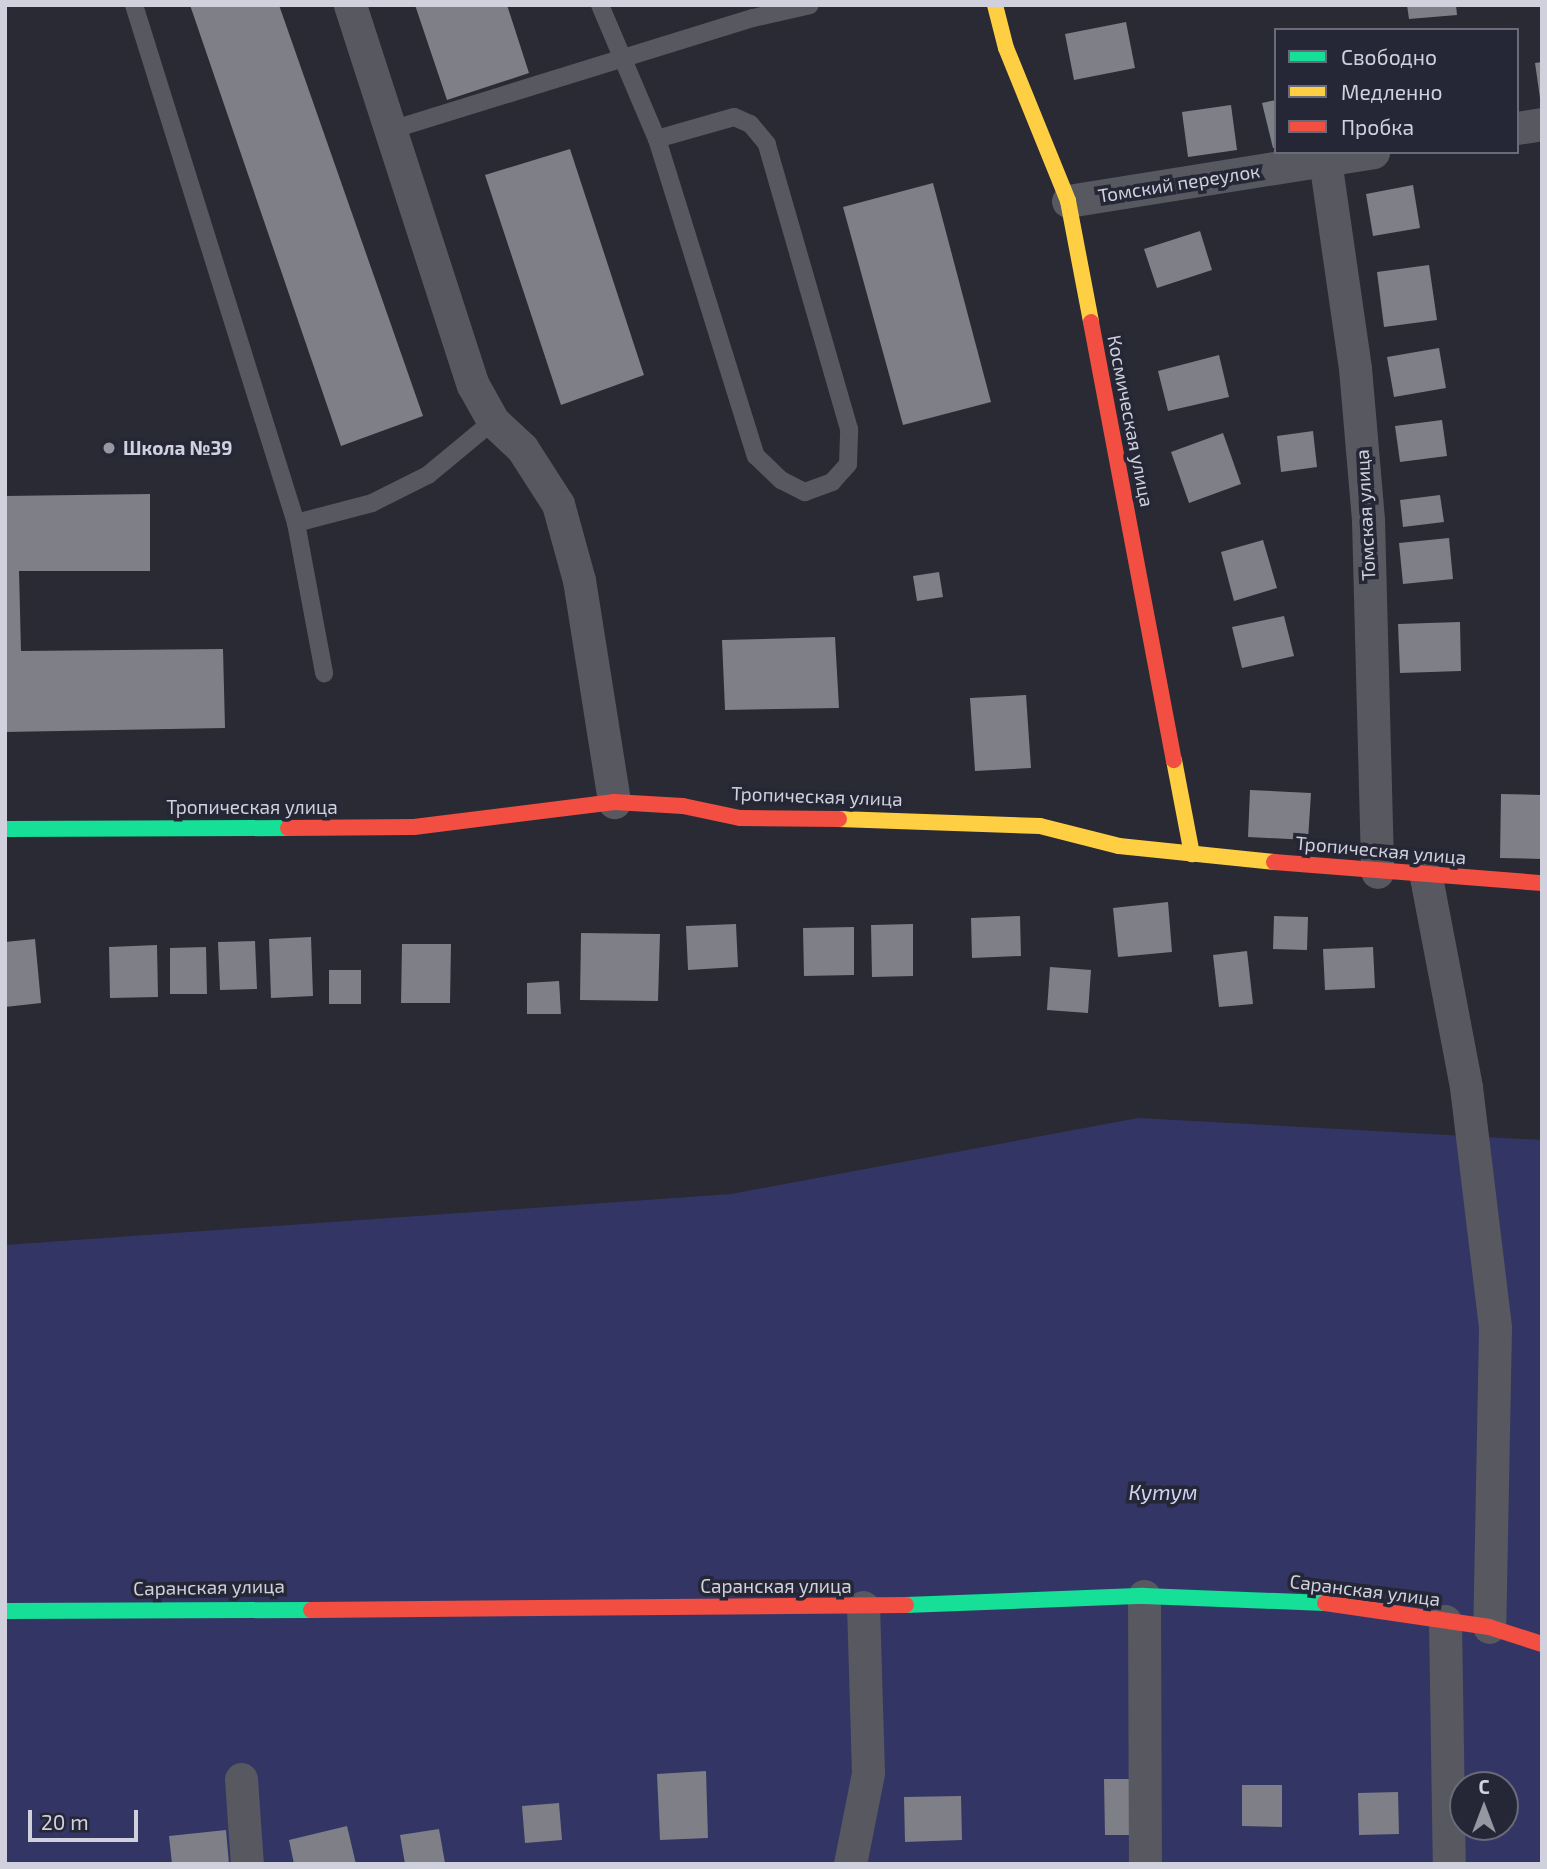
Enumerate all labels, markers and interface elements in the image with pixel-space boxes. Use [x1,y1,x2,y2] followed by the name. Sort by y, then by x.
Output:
[1274,28,1519,154] legend
[1341,44,1437,69] text: Свободно
[1341,79,1443,104] text: Медленно
[1341,114,1414,139] text: Пробка
[1096,159,1262,207] street label: Томский переулок
[1103,333,1159,509] street label: Космическая улица
[123,437,233,459] place label: Школа №39
[101,440,117,456] marker: Школа №39
[1350,449,1380,581] street label: Томская улица
[731,782,903,810] street label: Тропическая улица
[166,796,338,818] street label: Тропическая улица
[1295,831,1467,869] street label: Тропическая улица
[1128,1479,1198,1505] water label: Кутум
[1288,1569,1442,1611] street label: Саранская улица
[133,1574,285,1600] street label: Саранская улица
[700,1575,852,1597] street label: Саранская улица
[1449,1771,1519,1841] north arrow
[1478,1775,1490,1798] text: С
[32,1796,142,1840] scale bar
[41,1809,89,1834] text: 20 m

